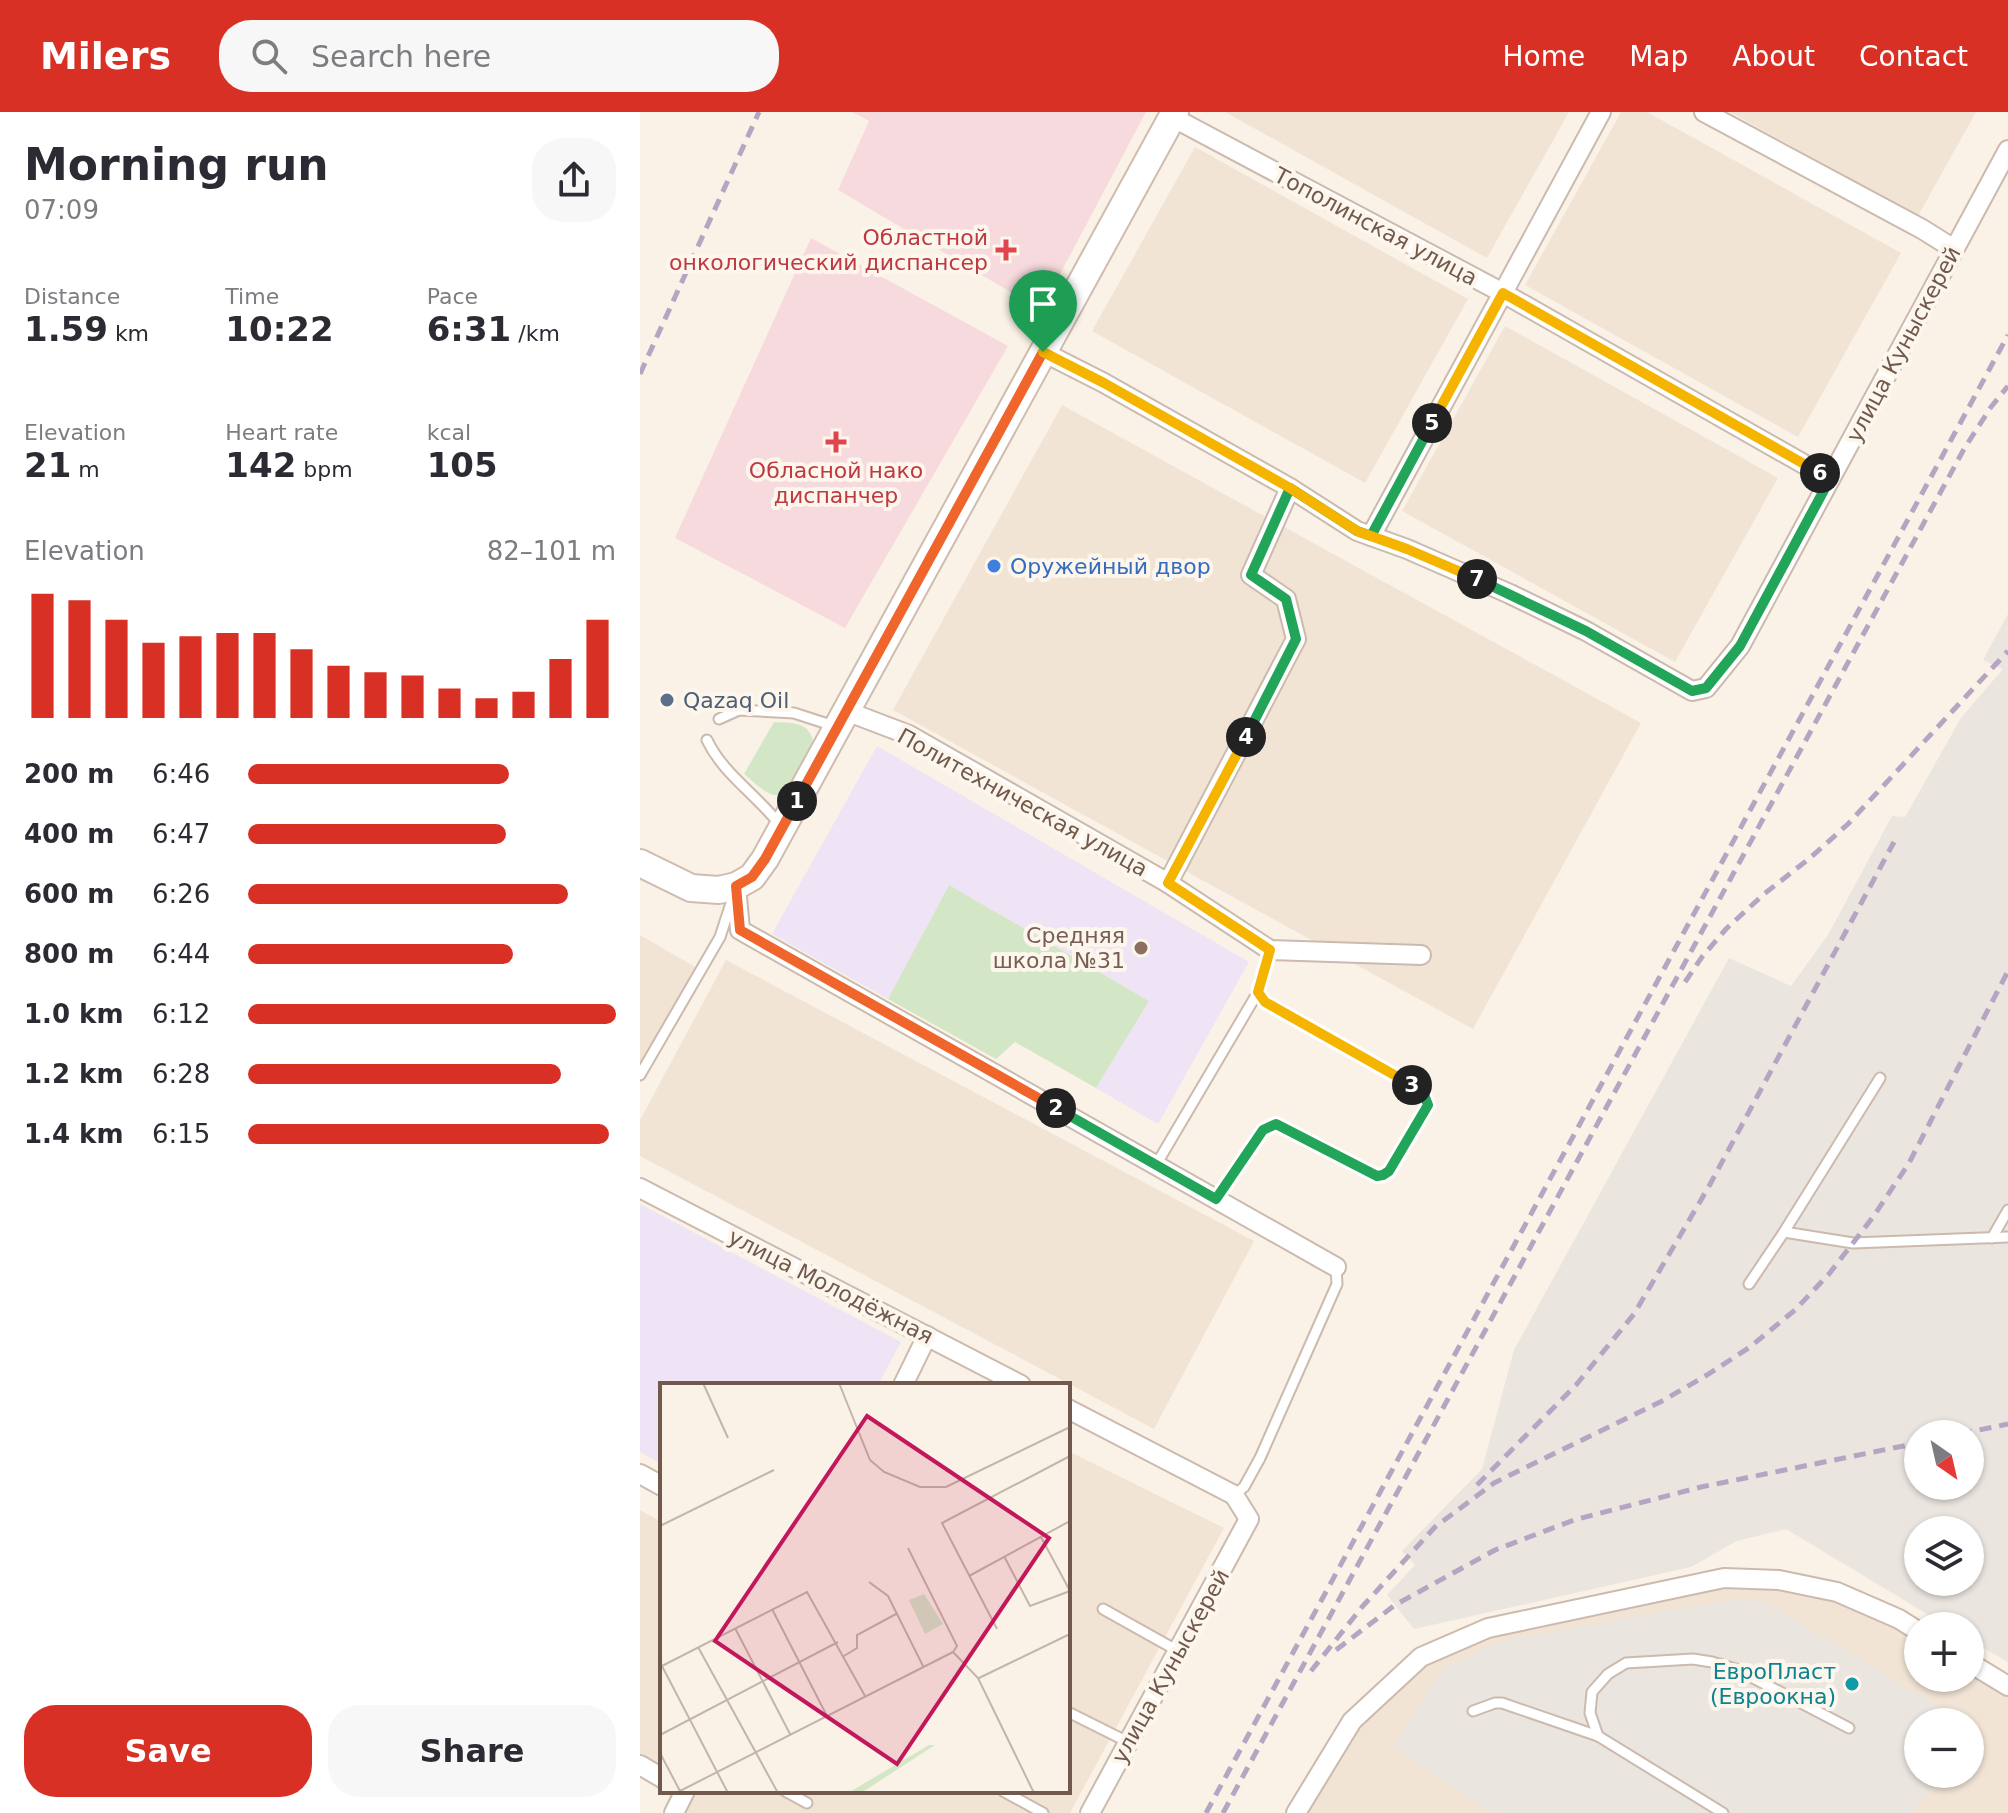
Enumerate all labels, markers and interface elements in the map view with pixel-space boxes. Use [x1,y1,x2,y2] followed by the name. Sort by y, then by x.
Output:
[219,20,779,92] search box
[40,34,171,78] text: Milers
[247,34,291,78] icon: search
[311,39,491,74] text: Search here
[1502,40,1585,73] text: Home
[1629,40,1688,73] text: Map
[1732,40,1815,73] text: About
[1859,40,1968,73] text: Contact
[532,138,616,222] button: share
[24,139,329,190] text: Morning run
[1269,162,1482,291] street label: Тополинская улица
[24,195,99,225] text: 07:09
[669,225,988,275] place label: Областной онкологический диспансер
[995,239,1017,261] marker: Областной онкологический диспансер
[1841,242,1966,446] street label: улица Куныскерей
[1009,270,1077,352] pin
[1021,282,1065,326] icon: arrive
[24,284,120,309] text: Distance
[225,284,279,309] text: Time
[427,284,478,309] text: Pace
[24,309,108,349] text: 1.59
[225,309,334,349] text: 10:22
[427,309,511,349] text: 6:31
[108,321,149,346] text: km
[511,321,560,346] text: /km
[1412,403,1452,443] pin: 5
[1424,410,1440,435] text: 5
[24,420,126,445] text: Elevation
[225,420,338,445] text: Heart rate
[427,420,471,445] text: kcal
[825,431,847,453] marker: Обласной нако диспанчер
[24,445,71,485] text: 21
[225,445,296,485] text: 142
[427,445,498,485] text: 105
[1800,453,1840,493] pin: 6
[71,457,100,482] text: m
[296,457,353,482] text: bpm
[749,458,923,508] place label: Обласной нако диспанчер
[1812,460,1828,485] text: 6
[24,536,145,566] text: Elevation
[487,536,616,566] text: 82–101 m
[1010,554,1211,579] place label: Оружейный двор
[985,557,1003,575] marker: Оружейный двор
[1457,559,1497,599] pin: 7
[1469,566,1485,591] text: 7
[683,688,789,713] place label: Qazaq Oil
[658,691,676,709] marker: Qazaq Oil
[1226,717,1266,757] pin: 4
[893,723,1152,882] street label: Политехническая улица
[1238,724,1254,749] text: 4
[24,759,114,789] text: 200 m
[152,759,210,789] text: 6:46
[777,781,817,821] pin: 1
[789,788,805,813] text: 1
[24,819,114,849] text: 400 m
[152,819,210,849] text: 6:47
[24,879,114,909] text: 600 m
[152,879,210,909] text: 6:26
[993,923,1125,973] place label: Средняя школа №31
[24,939,114,969] text: 800 m
[152,939,210,969] text: 6:44
[1132,939,1150,957] marker: Средняя школа №31
[24,999,124,1029] text: 1.0 km
[152,999,210,1029] text: 6:12
[24,1059,124,1089] text: 1.2 km
[152,1059,210,1089] text: 6:28
[1392,1065,1432,1105] pin: 3
[1404,1072,1420,1097] text: 3
[1036,1088,1076,1128] pin: 2
[1048,1095,1064,1120] text: 2
[24,1119,124,1149] text: 1.4 km
[152,1119,210,1149] text: 6:15
[724,1224,937,1349] street label: улица Молодёжная
[660,1383,1070,1793] inset map
[1904,1420,1984,1500] north arrow
[1904,1420,1984,1788] map controls
[1904,1516,1984,1596] button: layers
[1107,1565,1234,1768] street label: улица Куныскерей
[1904,1612,1984,1692] button: +
[1710,1659,1836,1709] place label: ЕвроПласт (Евроокна)
[1843,1675,1861,1693] marker: ЕвроПласт (Евроокна)
[24,1705,312,1797] button: Save
[328,1705,616,1797] button: Share
[1904,1708,1984,1788] button: −

